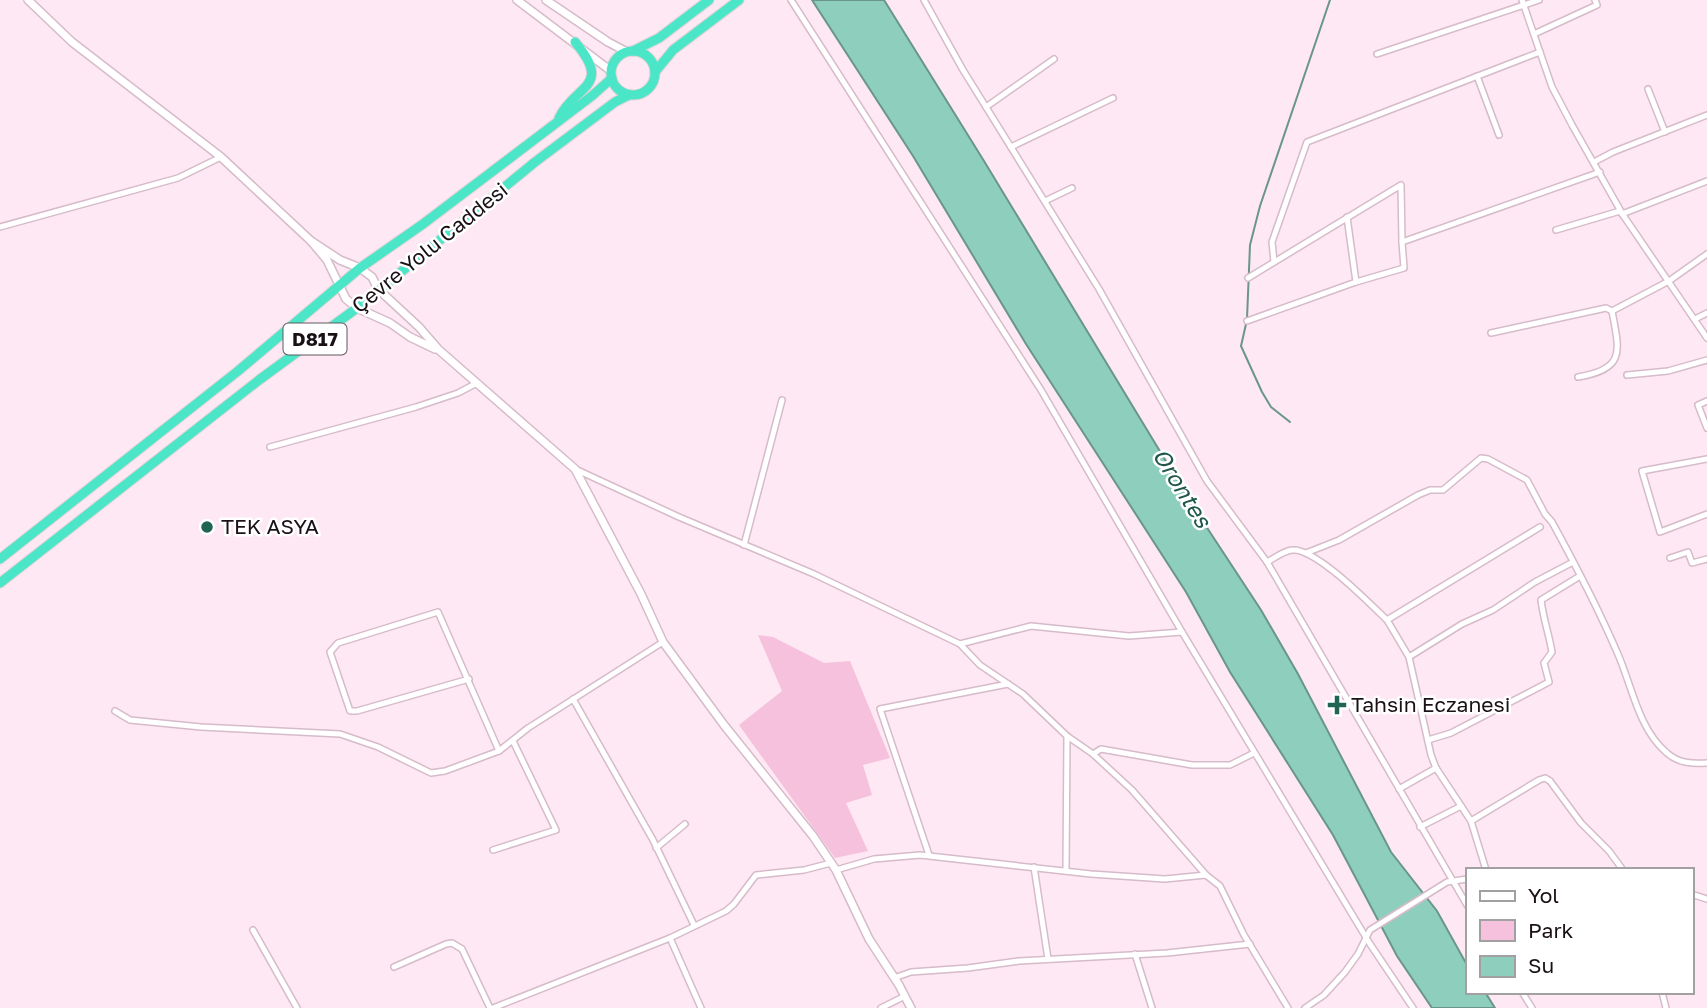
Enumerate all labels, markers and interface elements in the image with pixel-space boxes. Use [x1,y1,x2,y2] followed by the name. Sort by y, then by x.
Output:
[346,176,513,318] street label: Çevre Yolu Caddesi
[284,324,346,354] road number: D817
[1148,443,1219,533] water label: Orontes
[221,513,319,539] place label: TEK ASYA
[199,519,215,535] marker: TEK ASYA
[1351,691,1510,717] place label: Tahsin Eczanesi
[1329,697,1345,713] marker: Tahsin Eczanesi
[1466,868,1693,994] legend
[1528,882,1559,908] text: Yol
[1528,917,1574,943] text: Park
[1528,952,1554,978] text: Su

